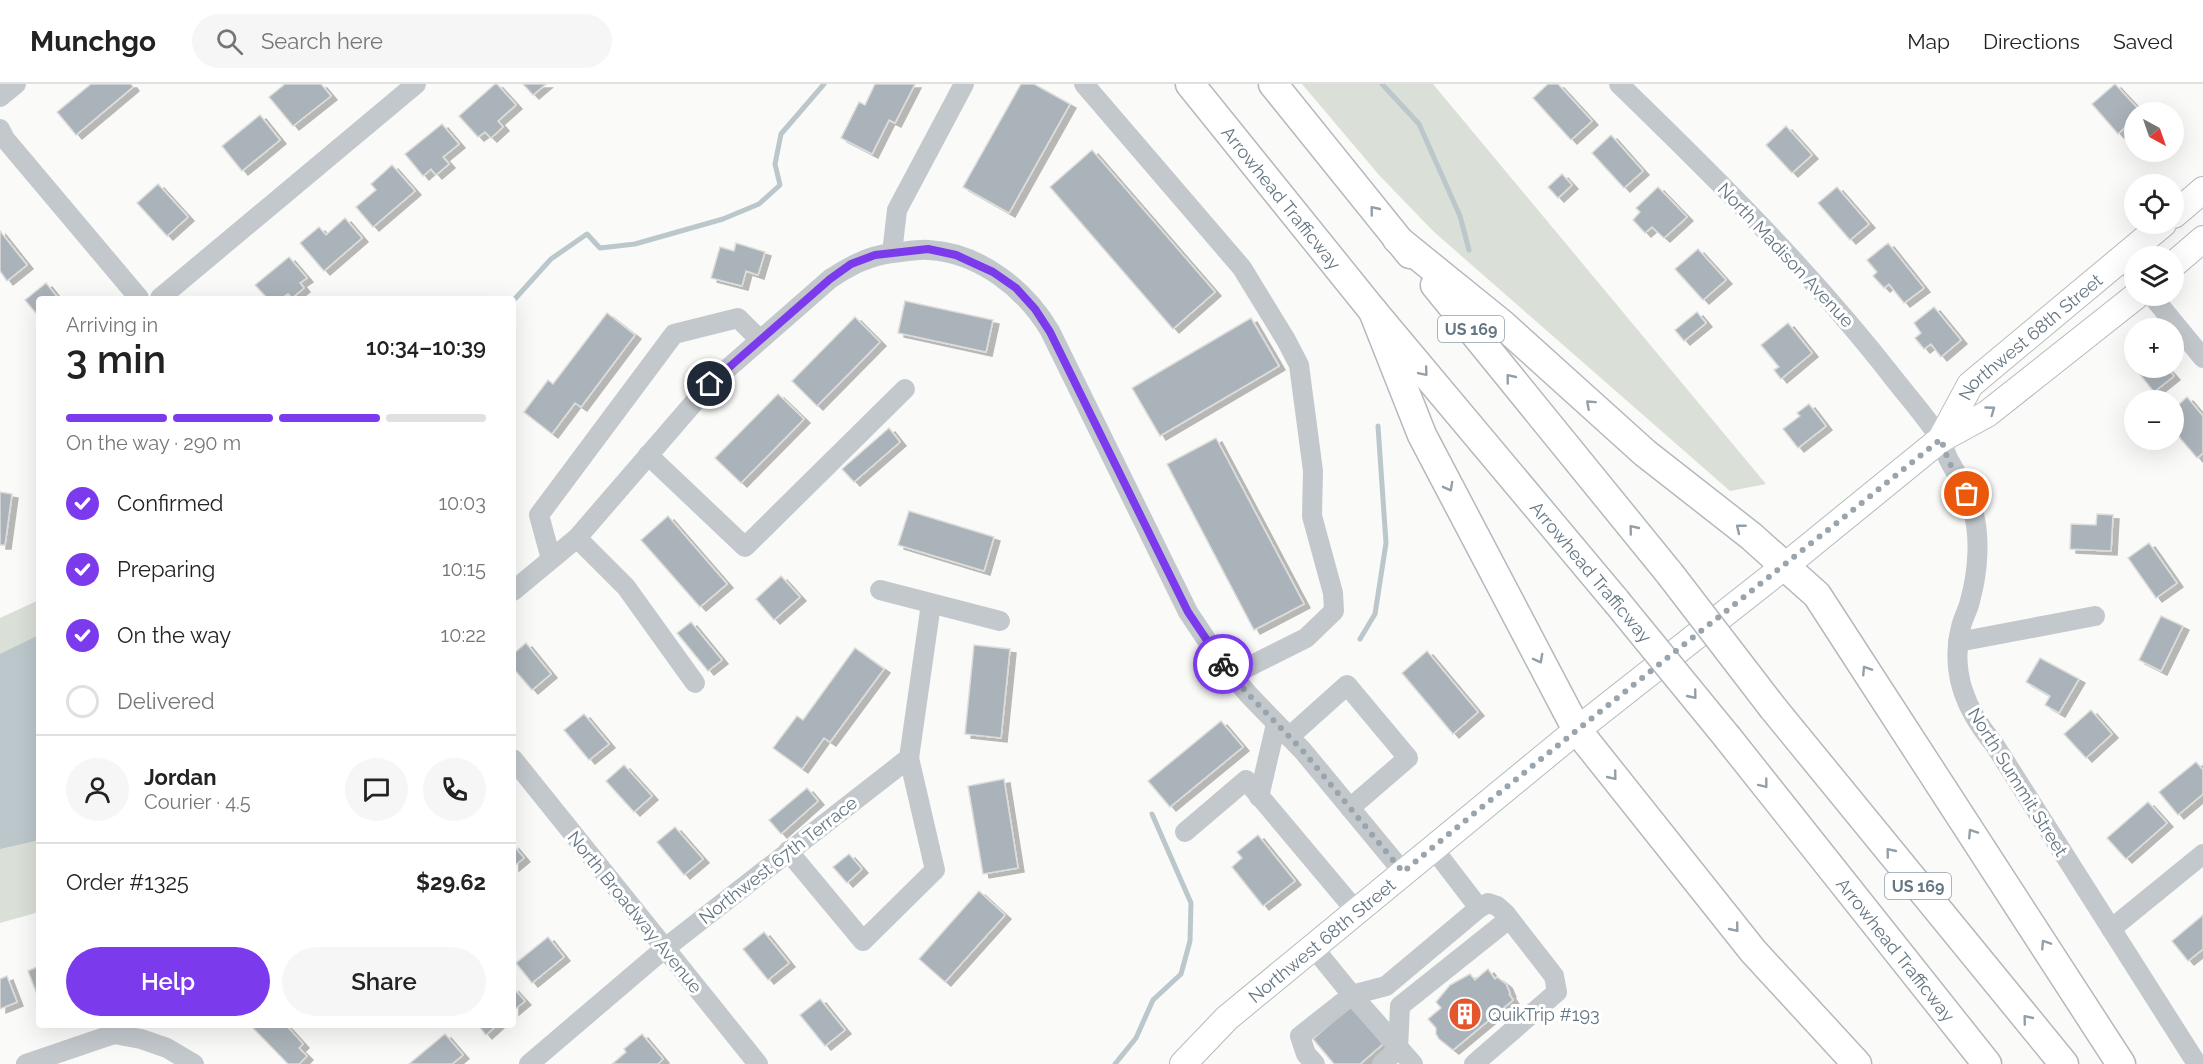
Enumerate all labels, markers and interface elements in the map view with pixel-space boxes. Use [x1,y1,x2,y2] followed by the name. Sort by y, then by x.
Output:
[192,14,612,68] search box
[30,25,156,58] text: Munchgo
[213,25,246,58] icon: search
[261,28,383,54] text: Search here
[1907,29,1950,54] text: Map
[1983,29,2080,54] text: Directions
[2113,29,2173,54] text: Saved
[2124,102,2184,162] north arrow
[2124,102,2184,450] map controls
[1218,122,1346,274] street label: Arrowhead Trafficway
[2124,174,2184,234] button: locate
[1714,179,1859,332] street label: North Madison Avenue
[1371,206,1382,217] one-way arrow
[2124,246,2184,306] button: layers
[1954,269,2106,403] street label: Northwest 68th Street
[66,313,158,337] text: Arriving in
[1438,316,1504,342] road number: US 169
[2124,318,2184,378] button: +
[366,334,486,360] text: 10:34–10:39
[66,336,166,382] text: 3 min
[684,358,735,409] pin
[1416,365,1427,376] one-way arrow
[693,367,726,400] icon: home
[1507,373,1518,384] one-way arrow
[2124,390,2184,450] button: −
[1586,400,1597,411] one-way arrow
[1985,406,1996,417] one-way arrow
[66,431,241,455] text: On the way · 290 m
[1941,468,1992,519] pin
[1950,477,1983,510] icon: bag
[1442,480,1453,491] one-way arrow
[66,487,99,520] icon: check
[117,490,224,516] text: Confirmed
[439,491,486,515] text: 10:03
[1526,497,1656,647] street label: Arrowhead Trafficway
[1736,524,1747,535] one-way arrow
[1630,525,1641,536] one-way arrow
[66,553,99,586] icon: check
[117,556,215,582] text: Preparing
[442,557,486,581] text: 10:15
[66,619,99,652] icon: check
[117,622,231,648] text: On the way
[441,623,486,647] text: 10:22
[1193,634,1253,694] courier
[1207,648,1240,681] icon: bike
[1532,653,1544,664] one-way arrow
[1862,665,1873,676] one-way arrow
[117,688,215,714] text: Delivered
[1686,688,1697,699] one-way arrow
[1964,704,2072,860] street label: North Summit Street
[66,758,129,821] button: person
[345,758,408,821] button: chat
[423,758,486,821] button: phone
[144,764,216,790] text: Jordan
[1606,769,1617,780] one-way arrow
[1757,777,1768,788] one-way arrow
[144,790,251,814] text: Courier · 4.5
[695,792,861,928] street label: Northwest 67th Terrace
[563,827,707,997] street label: North Broadway Avenue
[1968,829,1980,839] one-way arrow
[1887,847,1898,858] one-way arrow
[66,869,189,895] text: Order #1325
[416,869,486,895] text: $29.62
[1832,873,1960,1026] street label: Arrowhead Trafficway
[1885,873,1951,899] road number: US 169
[1244,874,1399,1007] street label: Northwest 68th Street
[1728,921,1739,932] one-way arrow
[2040,940,2052,950] one-way arrow
[66,947,270,1016] button: Help
[282,947,486,1016] button: Share
[1447,996,1483,1032] building icon: QuikTrip #193
[1488,1004,1600,1025] place label: QuikTrip #193
[2023,1015,2034,1026] one-way arrow

